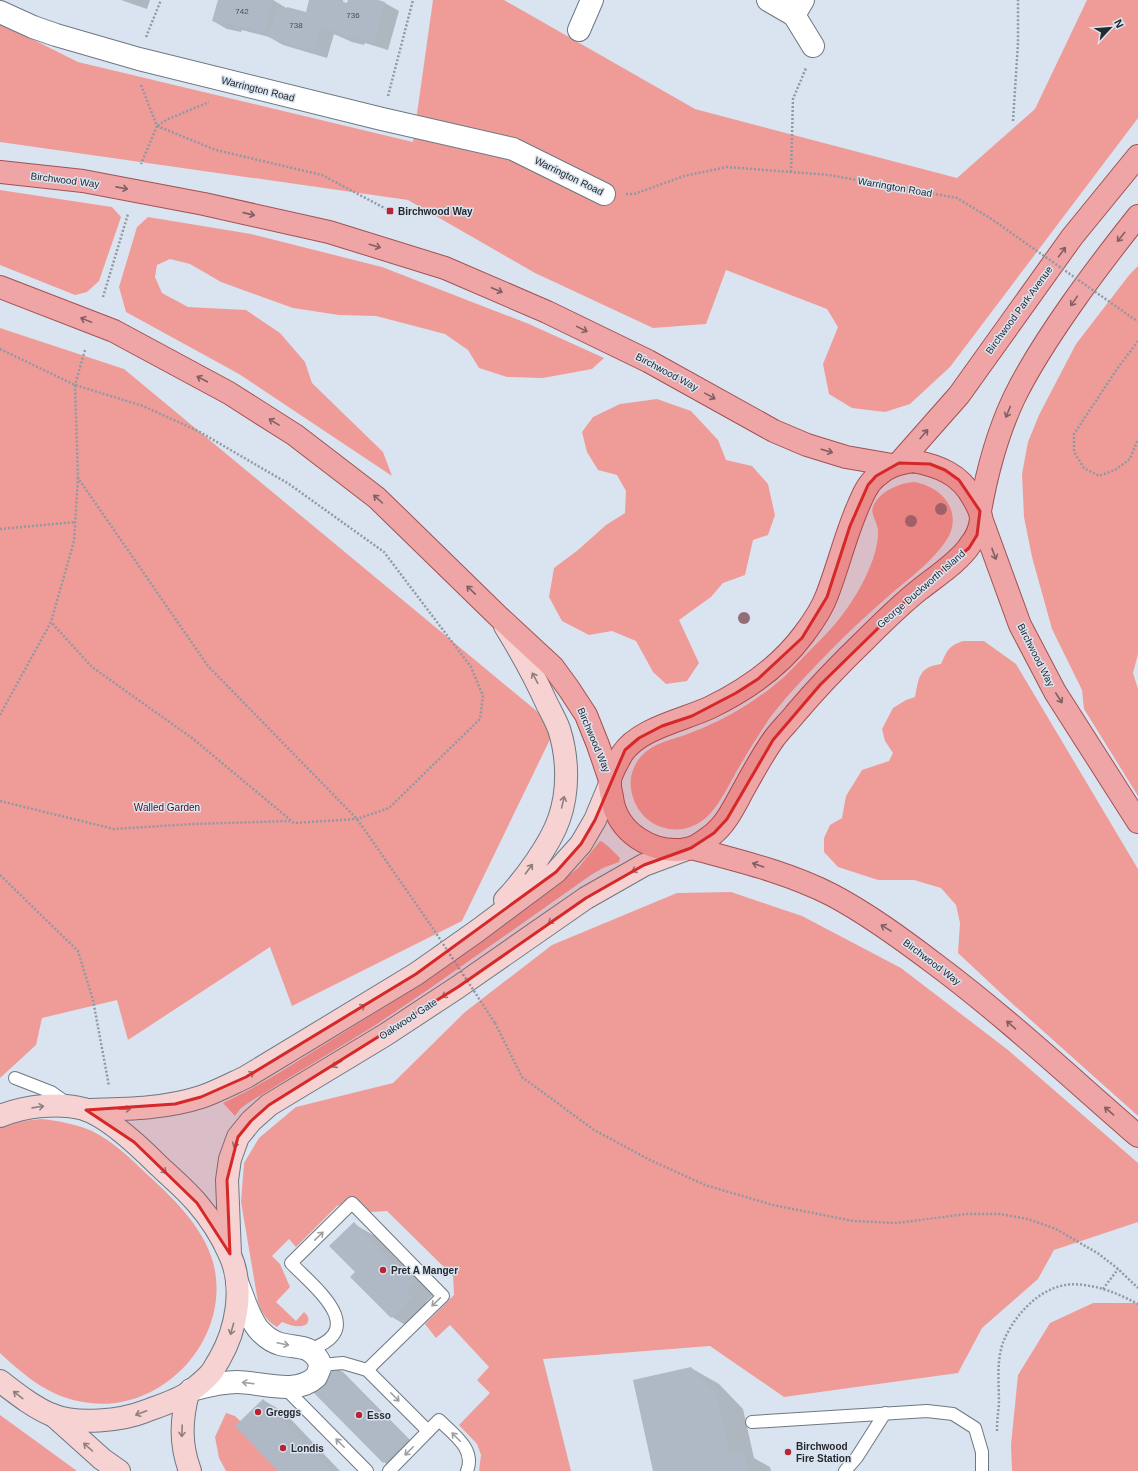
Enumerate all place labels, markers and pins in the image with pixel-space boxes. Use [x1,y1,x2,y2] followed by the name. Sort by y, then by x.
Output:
[385,206,395,216] marker: Birchwood Way
[398,206,473,217] place label: Birchwood Way
[378,1265,388,1275] marker: Pret A Manger
[391,1265,458,1276] place label: Pret A Manger
[253,1407,263,1417] marker: Greggs
[266,1407,301,1418] place label: Greggs
[354,1410,364,1420] marker: Esso
[367,1410,391,1421] place label: Esso
[796,1441,851,1464] place label: Birchwood Fire Station
[278,1443,288,1453] marker: Londis
[291,1443,324,1454] place label: Londis
[783,1447,793,1457] marker: Birchwood Fire Station

